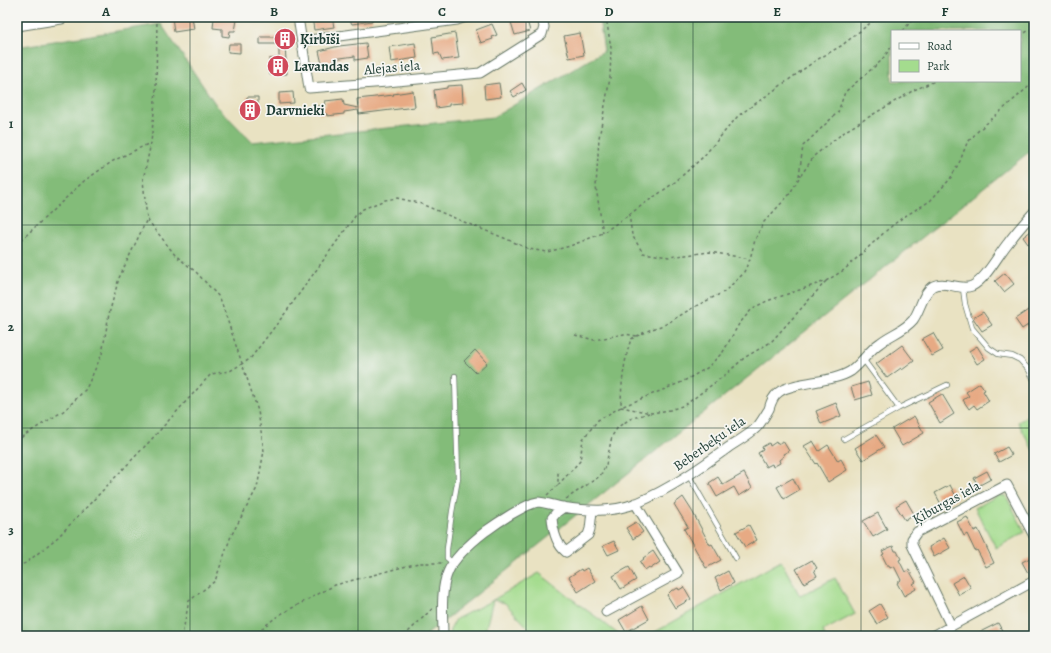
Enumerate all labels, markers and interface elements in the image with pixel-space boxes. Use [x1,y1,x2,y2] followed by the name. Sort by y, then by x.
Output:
[101,3,111,20] text: A
[270,3,278,20] text: B
[438,3,446,20] text: C
[604,3,614,20] text: D
[773,3,781,20] text: E
[942,3,949,20] text: F
[272,26,298,52] building icon: Ķirbīši
[300,30,340,49] place label: Ķirbīši
[891,30,1021,82] legend
[927,38,953,54] text: Road
[265,53,291,79] building icon: Lavandas
[362,56,421,79] street label: Alejas iela
[294,57,349,76] place label: Lavandas
[927,58,950,74] text: Park
[237,97,263,123] building icon: Darvnieki
[266,101,325,120] place label: Darvnieki
[9,115,14,132] text: 1
[8,318,15,335] text: 2
[669,411,750,475] street label: Beberbeķu iela
[909,476,984,529] street label: Ķiburgas iela
[8,521,14,538] text: 3

